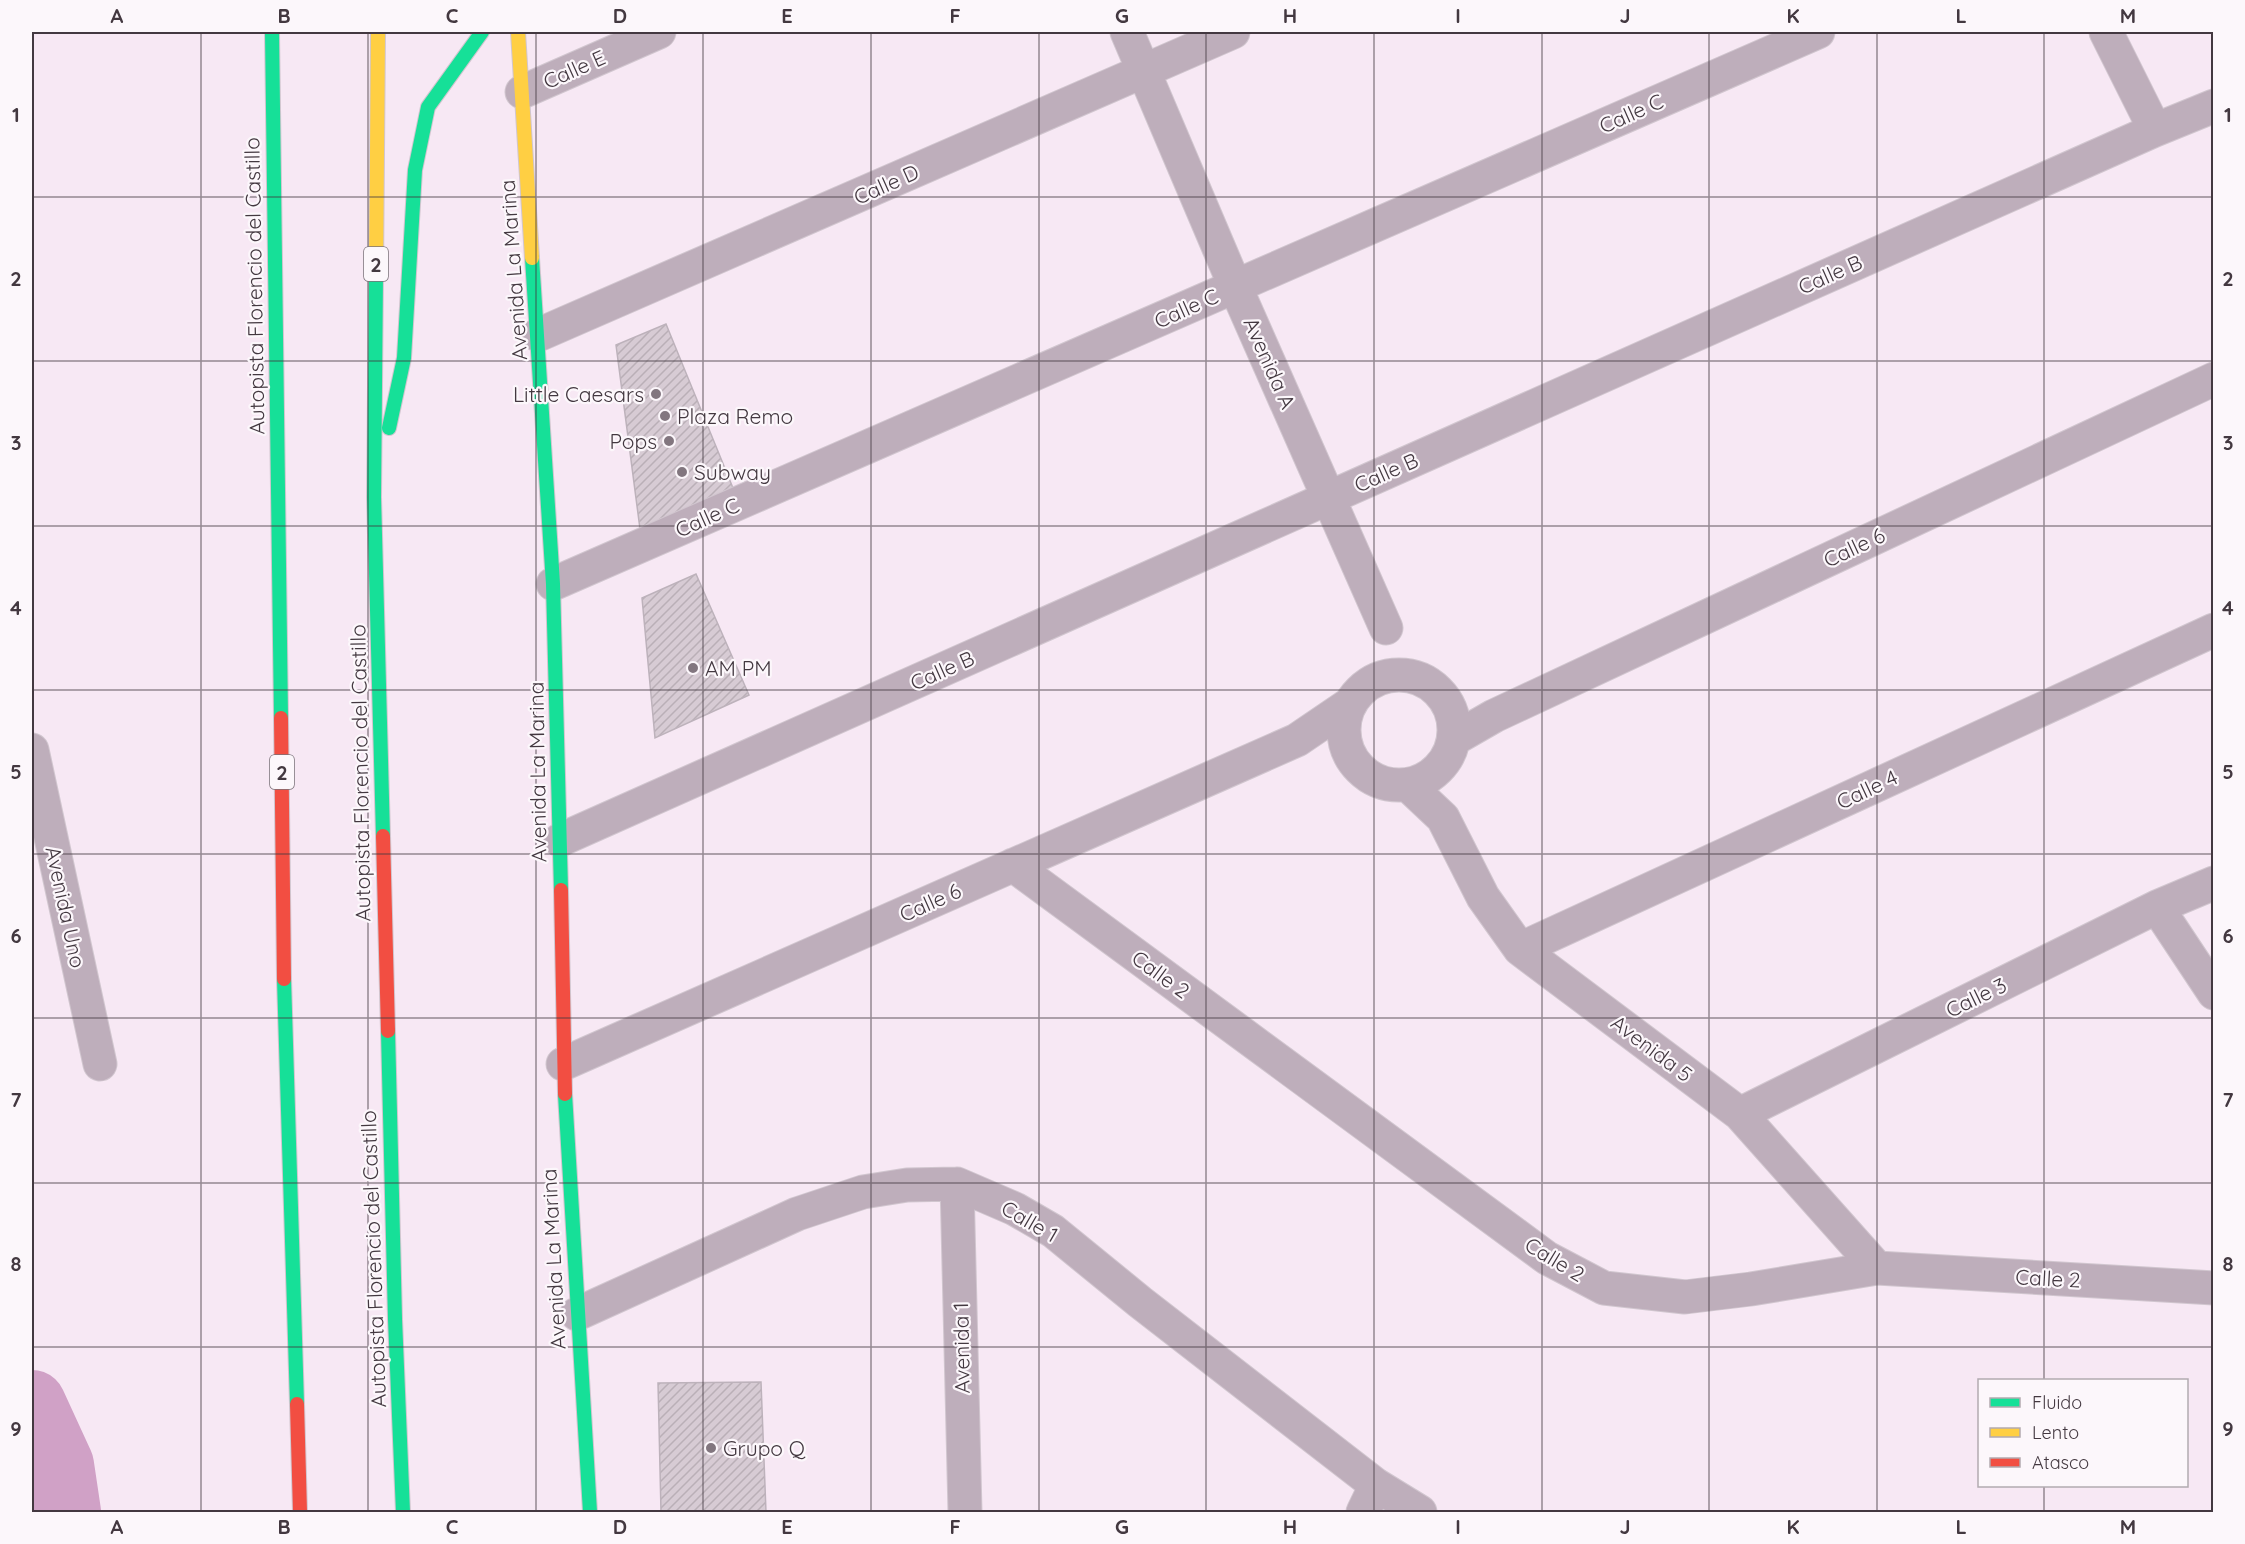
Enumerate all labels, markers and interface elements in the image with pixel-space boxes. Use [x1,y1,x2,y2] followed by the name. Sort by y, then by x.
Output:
[111,3,124,28] text: A
[277,3,291,28] text: B
[446,3,459,28] text: C
[613,3,627,28] text: D
[781,3,793,28] text: E
[949,3,961,28] text: F
[1115,3,1129,28] text: G
[1283,3,1297,28] text: H
[1455,3,1461,28] text: I
[1619,3,1631,28] text: J
[1786,3,1800,28] text: K
[1955,3,1967,28] text: L
[2120,3,2136,28] text: M
[539,44,609,94] street label: Calle E
[1595,87,1667,139] street label: Calle C
[12,102,20,127] text: 1
[2224,102,2232,127] text: 1
[238,137,270,435] street label: Autopista Florencio del Castillo
[849,158,923,210] street label: Calle D
[494,179,532,361] street label: Avenida La Marina
[364,247,388,281] road number: 2
[1794,248,1866,300] street label: Calle B
[10,266,22,291] text: 2
[2222,266,2234,291] text: 2
[1150,282,1222,334] street label: Calle C
[1238,313,1302,413] street label: Avenida A
[513,381,644,407] place label: Little Caesars
[649,387,663,401] marker: Little Caesars
[677,403,793,429] place label: Plaza Remo
[658,409,672,423] marker: Plaza Remo
[609,428,657,454] place label: Pops
[11,430,21,455] text: 3
[2223,430,2233,455] text: 3
[662,434,676,448] marker: Pops
[1350,446,1422,498] street label: Calle B
[694,459,771,485] place label: Subway
[675,465,689,479] marker: Subway
[671,491,743,543] street label: Calle C
[1819,522,1889,572] street label: Calle 6
[10,595,22,620] text: 4
[2222,595,2234,620] text: 4
[344,624,376,922] street label: Autopista Florencio del Castillo
[906,644,978,696] street label: Calle B
[705,655,772,681] place label: AM PM
[686,661,700,675] marker: AM PM
[522,681,552,863] street label: Avenida La Marina
[270,755,294,789] road number: 2
[10,759,22,784] text: 5
[2222,759,2234,784] text: 5
[1832,764,1902,814] street label: Calle 4
[40,844,92,970] street label: Avenida Uno
[895,877,965,927] street label: Calle 6
[10,923,22,948] text: 6
[2222,923,2234,948] text: 6
[1127,944,1195,1004] street label: Calle 2
[1941,971,2011,1023] street label: Calle 3
[1606,1009,1698,1087] street label: Avenida 5
[11,1087,22,1112] text: 7
[2223,1087,2234,1112] text: 7
[355,1110,391,1408] street label: Autopista Florencio del Castillo
[535,1168,571,1350] street label: Avenida La Marina
[997,1194,1063,1248] street label: Calle 1
[1520,1231,1590,1287] street label: Calle 2
[11,1251,22,1276] text: 8
[2223,1251,2234,1276] text: 8
[2015,1263,2081,1293] street label: Calle 2
[947,1302,975,1394] street label: Avenida 1
[1978,1379,2188,1487] legend
[2032,1391,2082,1414] text: Fluido
[10,1416,22,1441] text: 9
[2222,1416,2234,1441] text: 9
[2032,1421,2079,1444] text: Lento
[723,1435,806,1461] place label: Grupo Q
[704,1441,718,1455] marker: Grupo Q
[2032,1451,2089,1474] text: Atasco
[111,1514,124,1539] text: A
[277,1514,291,1539] text: B
[446,1514,459,1539] text: C
[613,1514,627,1539] text: D
[781,1514,793,1539] text: E
[949,1514,961,1539] text: F
[1115,1514,1129,1539] text: G
[1283,1514,1297,1539] text: H
[1455,1514,1461,1539] text: I
[1619,1514,1631,1539] text: J
[1786,1514,1800,1539] text: K
[1955,1514,1967,1539] text: L
[2120,1514,2136,1539] text: M

